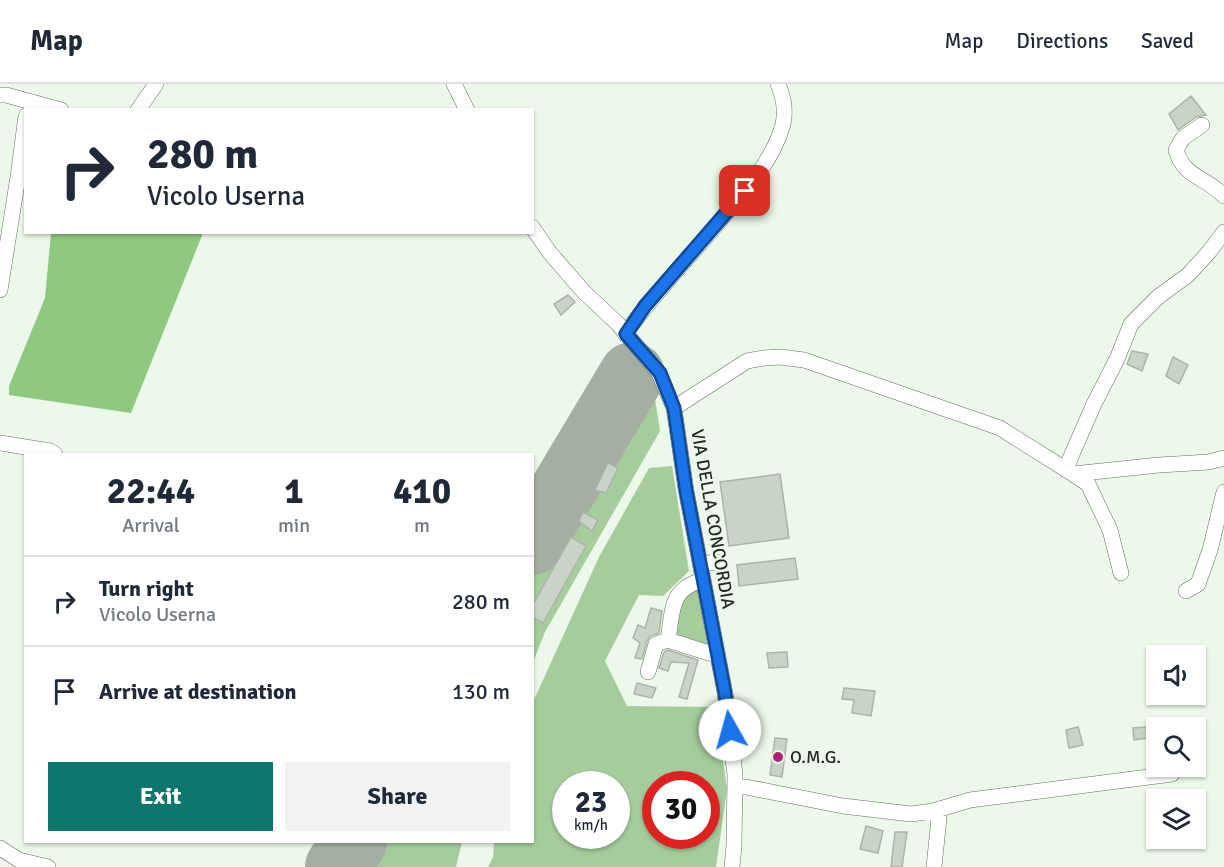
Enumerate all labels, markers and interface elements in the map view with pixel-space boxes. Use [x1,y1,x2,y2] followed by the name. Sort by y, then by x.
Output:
[30,24,83,58] text: Map
[945,28,983,54] text: Map
[1016,28,1108,54] text: Directions
[1141,28,1194,54] text: Saved
[147,129,258,180] text: 280 m
[48,132,126,210] icon: right
[719,165,770,216] pin
[728,174,761,207] icon: arrive
[147,180,305,213] text: Vicolo Userna
[686,427,740,611] street label: VIA DELLA CONCORDIA
[107,469,195,514] text: 22:44
[284,469,304,514] text: 1
[393,469,451,514] text: 410
[122,513,180,538] text: Arrival
[278,513,310,538] text: min
[414,513,430,538] text: m
[99,575,194,602] text: Turn right
[48,585,81,618] icon: right
[452,588,510,615] text: 280 m
[99,602,216,627] text: Vicolo Userna
[1146,645,1206,849] map controls
[1146,645,1206,705] button: sound
[48,675,81,708] icon: arrive
[99,678,296,705] text: Arrive at destination
[452,678,510,705] text: 130 m
[698,698,762,762] position arrow
[1146,717,1206,777] button: search
[790,746,841,768] place label: O.M.G.
[771,750,785,764] marker: O.M.G.
[48,762,273,831] button: Exit
[285,762,510,831] button: Share
[642,771,720,849] speed limit sign: 30
[575,784,607,821] text: 23
[1146,789,1206,849] button: layers
[574,816,608,834] text: km/h

